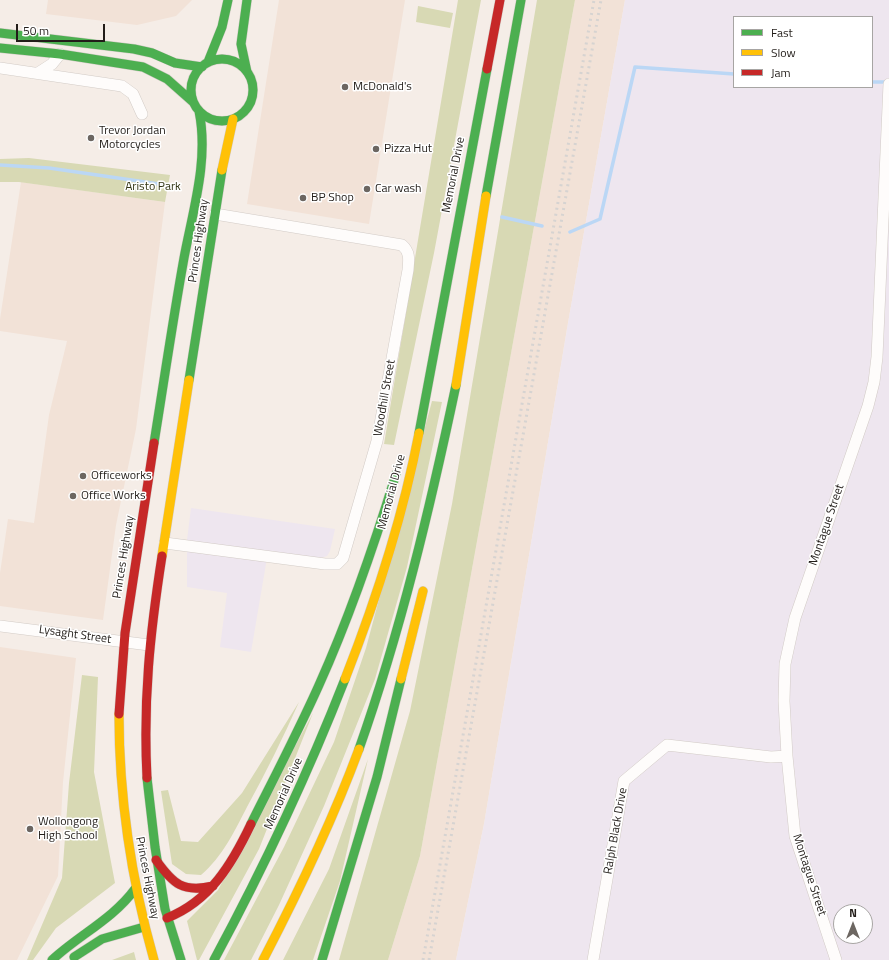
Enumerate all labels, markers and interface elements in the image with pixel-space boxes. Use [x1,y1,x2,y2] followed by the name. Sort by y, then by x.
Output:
[18,16,107,42] scale bar
[733,16,873,88] legend
[23,21,49,40] text: 50 m
[771,23,793,42] text: Fast
[771,43,796,62] text: Slow
[771,63,791,82] text: Jam
[353,80,412,94] place label: McDonald's
[340,82,350,92] marker: McDonald's
[99,124,166,152] place label: Trevor Jordan Motorcycles
[86,133,96,143] marker: Trevor Jordan Motorcycles
[440,136,468,214] street label: Memorial Drive
[384,142,432,156] place label: Pizza Hut
[371,144,381,154] marker: Pizza Hut
[125,180,181,194] park label: Aristo Park
[375,182,421,196] place label: Car wash
[362,184,372,194] marker: Car wash
[311,191,354,205] place label: BP Shop
[298,193,308,203] marker: BP Shop
[186,198,212,284] street label: Princes Highway
[371,359,399,437] street label: Woodhill Street
[375,453,409,531] street label: Memorial Drive
[91,469,152,483] place label: Officeworks
[78,471,88,481] marker: Officeworks
[806,482,848,568] street label: Montague Street
[81,489,146,503] place label: Office Works
[68,491,78,501] marker: Office Works
[110,514,138,600] street label: Princes Highway
[38,623,112,647] street label: Lysaght Street
[262,756,306,832] street label: Memorial Drive
[601,787,631,875] street label: Ralph Black Drive
[38,815,98,843] place label: Wollongong High School
[25,824,35,834] marker: Wollongong High School
[789,832,829,918] street label: Montague Street
[132,835,162,921] street label: Princes Highway
[833,904,873,944] north arrow
[849,905,857,921] text: N

